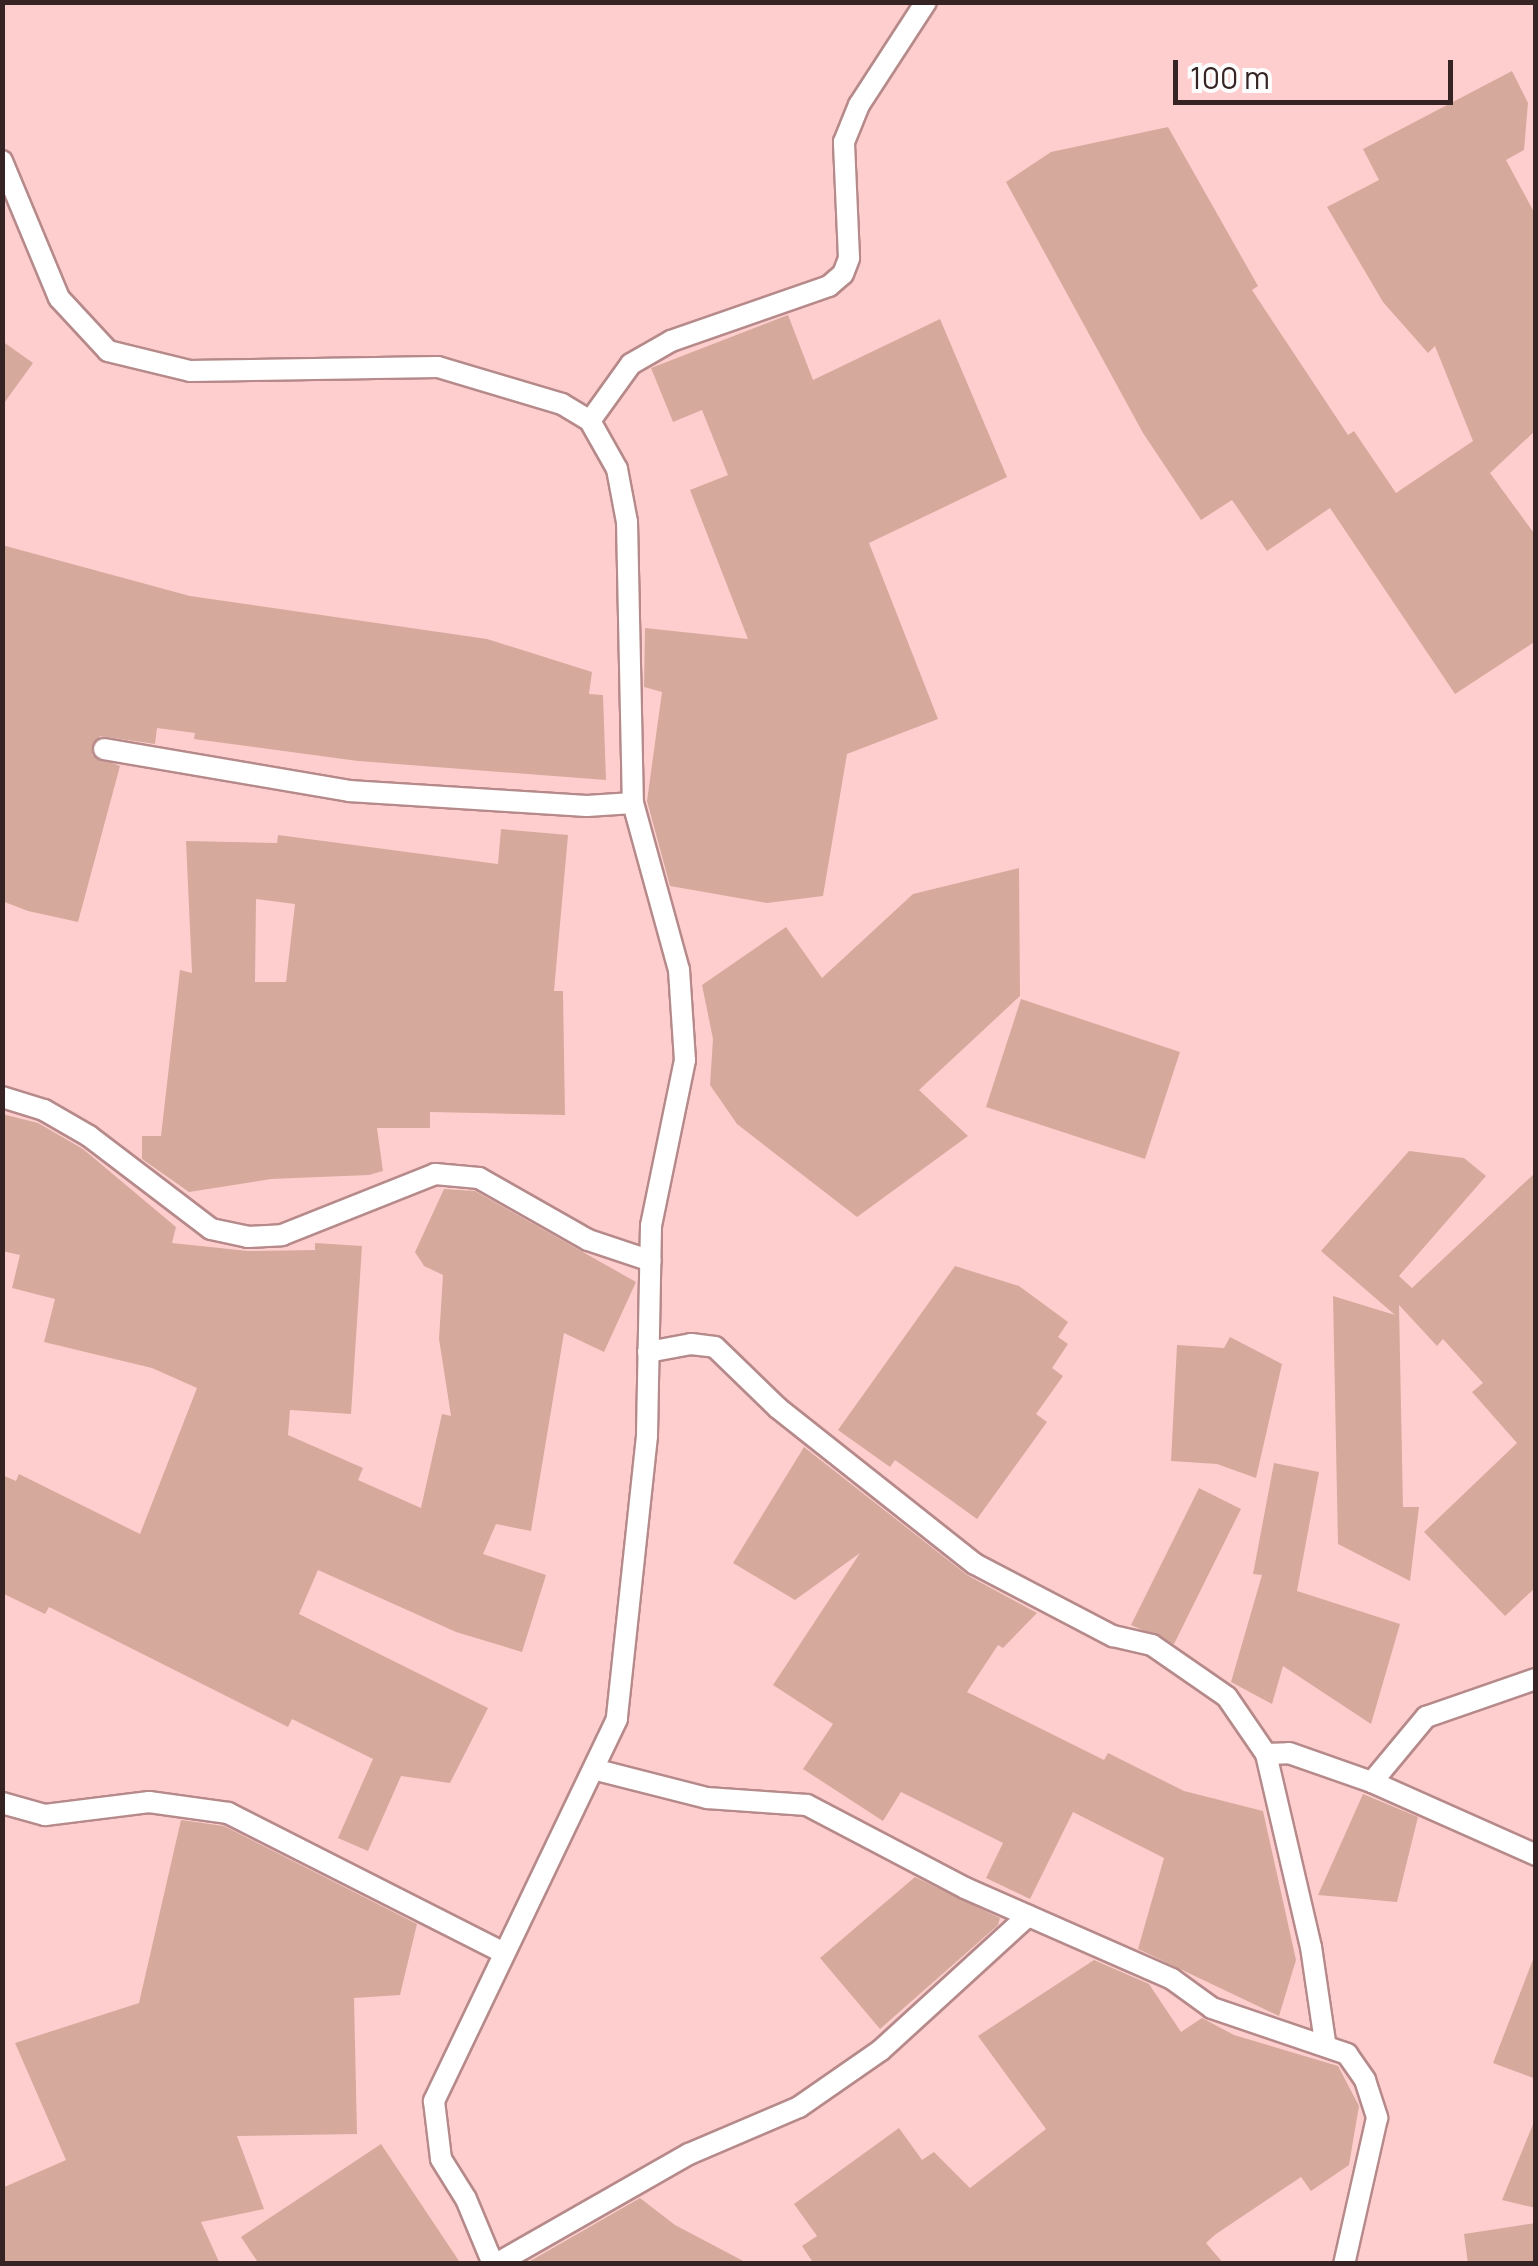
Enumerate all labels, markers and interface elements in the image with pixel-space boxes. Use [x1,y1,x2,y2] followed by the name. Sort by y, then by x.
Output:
[1178,40,1458,102] scale bar
[1190,57,1270,98] text: 100 m

